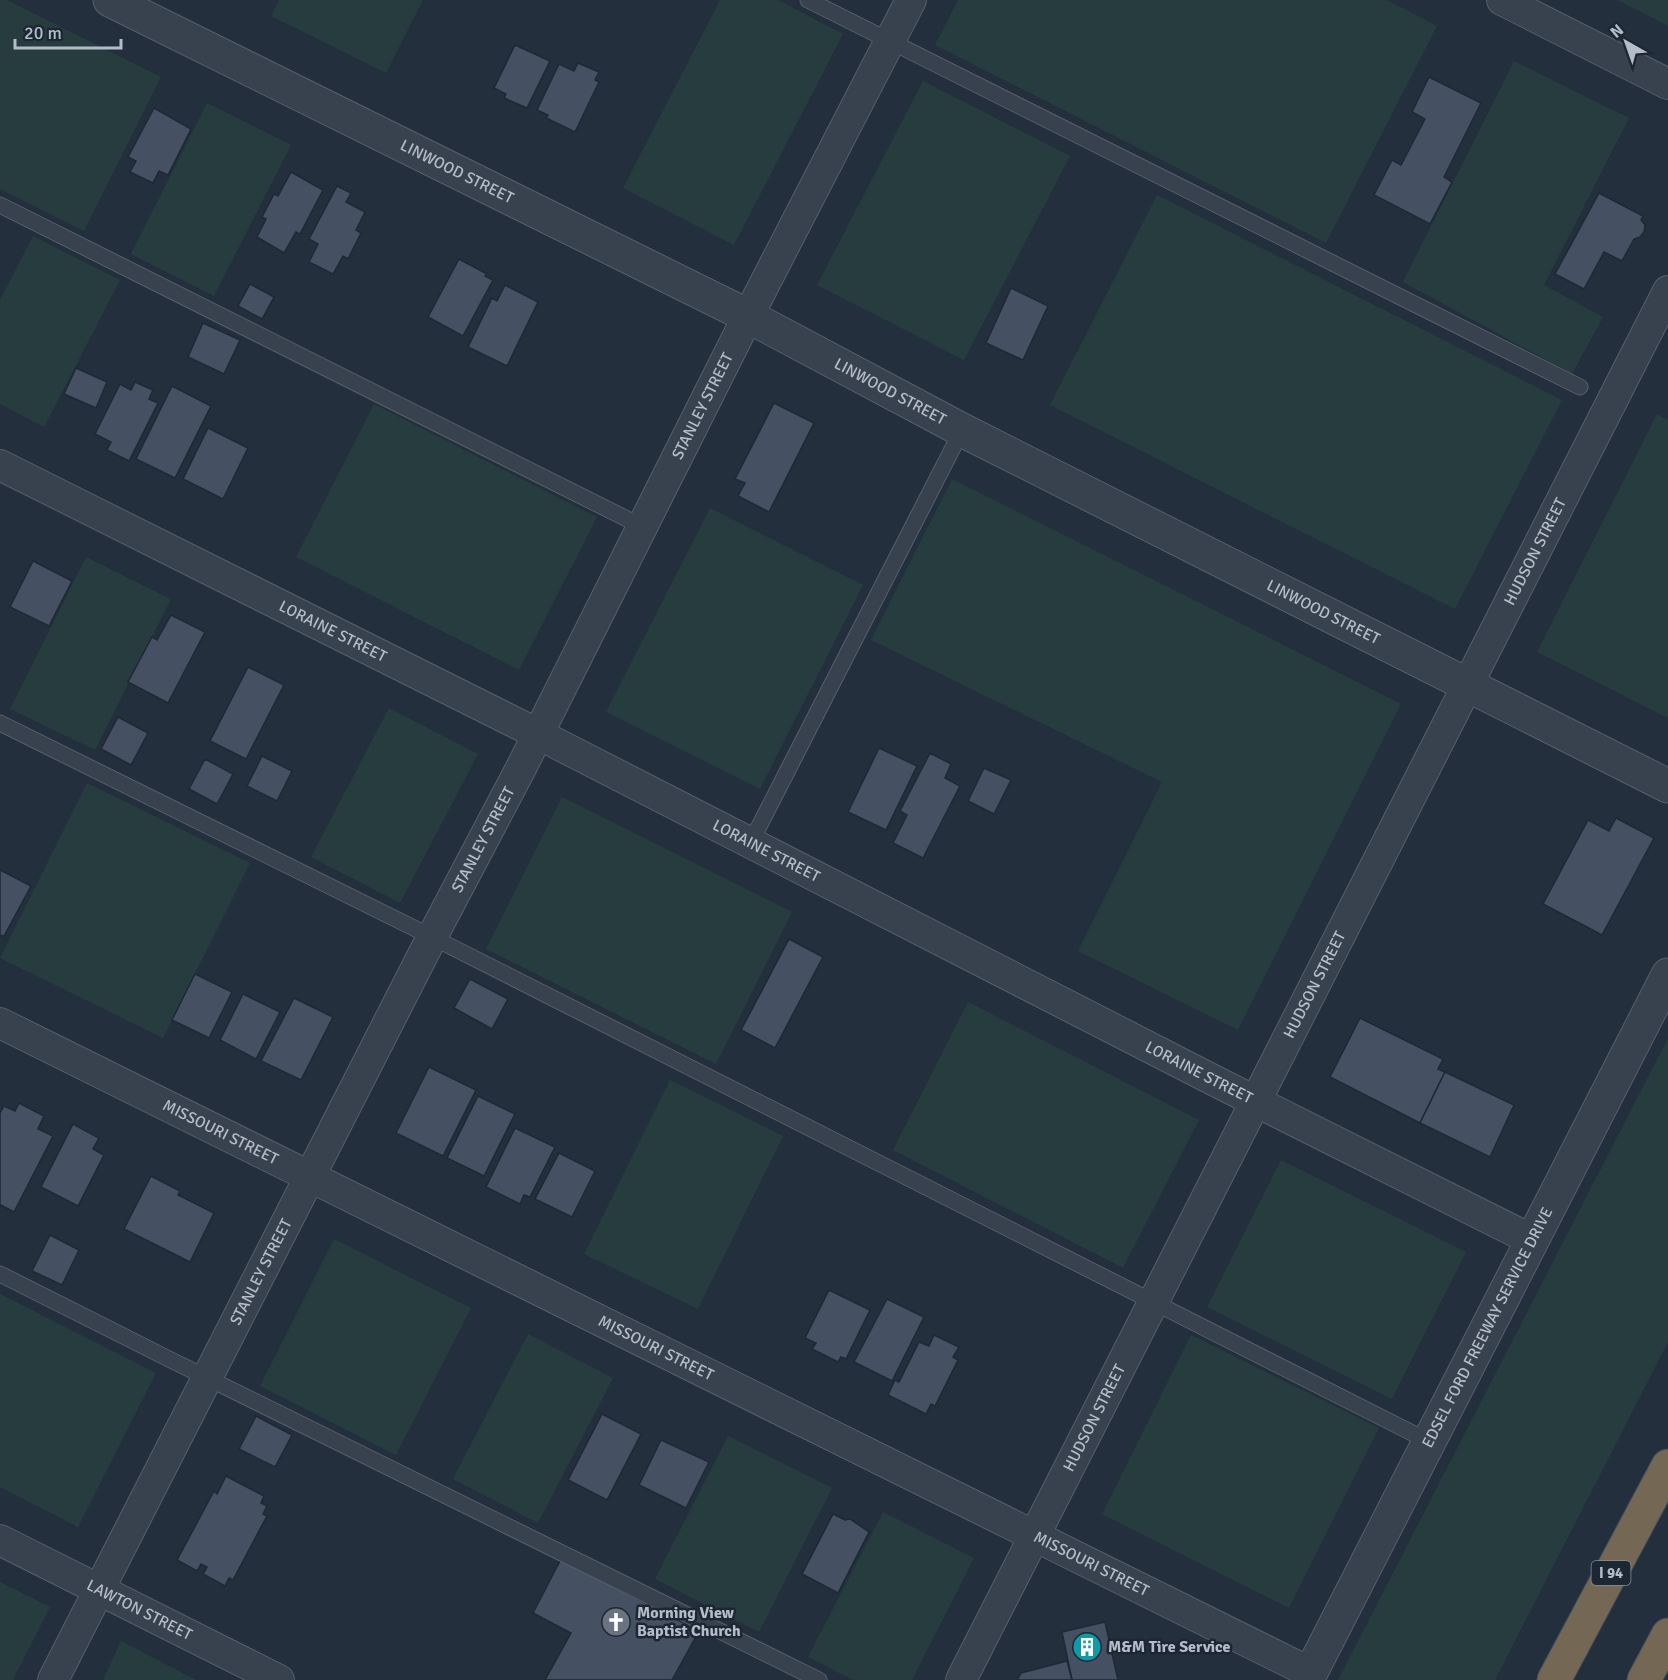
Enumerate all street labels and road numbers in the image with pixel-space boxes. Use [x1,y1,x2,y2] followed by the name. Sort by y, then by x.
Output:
[397,135,517,208] street label: LINWOOD STREET
[668,349,738,463] street label: STANLEY STREET
[831,354,950,430] street label: LINWOOD STREET
[1500,495,1571,609] street label: HUDSON STREET
[1263,575,1383,649] street label: LINWOOD STREET
[275,596,390,667] street label: LORAINE STREET
[447,783,519,896] street label: STANLEY STREET
[709,815,823,887] street label: LORAINE STREET
[1279,928,1350,1042] street label: HUDSON STREET
[1142,1037,1256,1108] street label: LORAINE STREET
[159,1095,282,1169] street label: MISSOURI STREET
[1418,1204,1557,1451] street label: EDSEL FORD FREEWAY SERVICE DRIVE
[226,1215,297,1329] street label: STANLEY STREET
[595,1311,717,1385] street label: MISSOURI STREET
[1059,1361,1130,1475] street label: HUDSON STREET
[1030,1527,1152,1601] street label: MISSOURI STREET
[1592,1561,1630,1585] road number: I 94
[83,1575,196,1645] street label: LAWTON STREET

